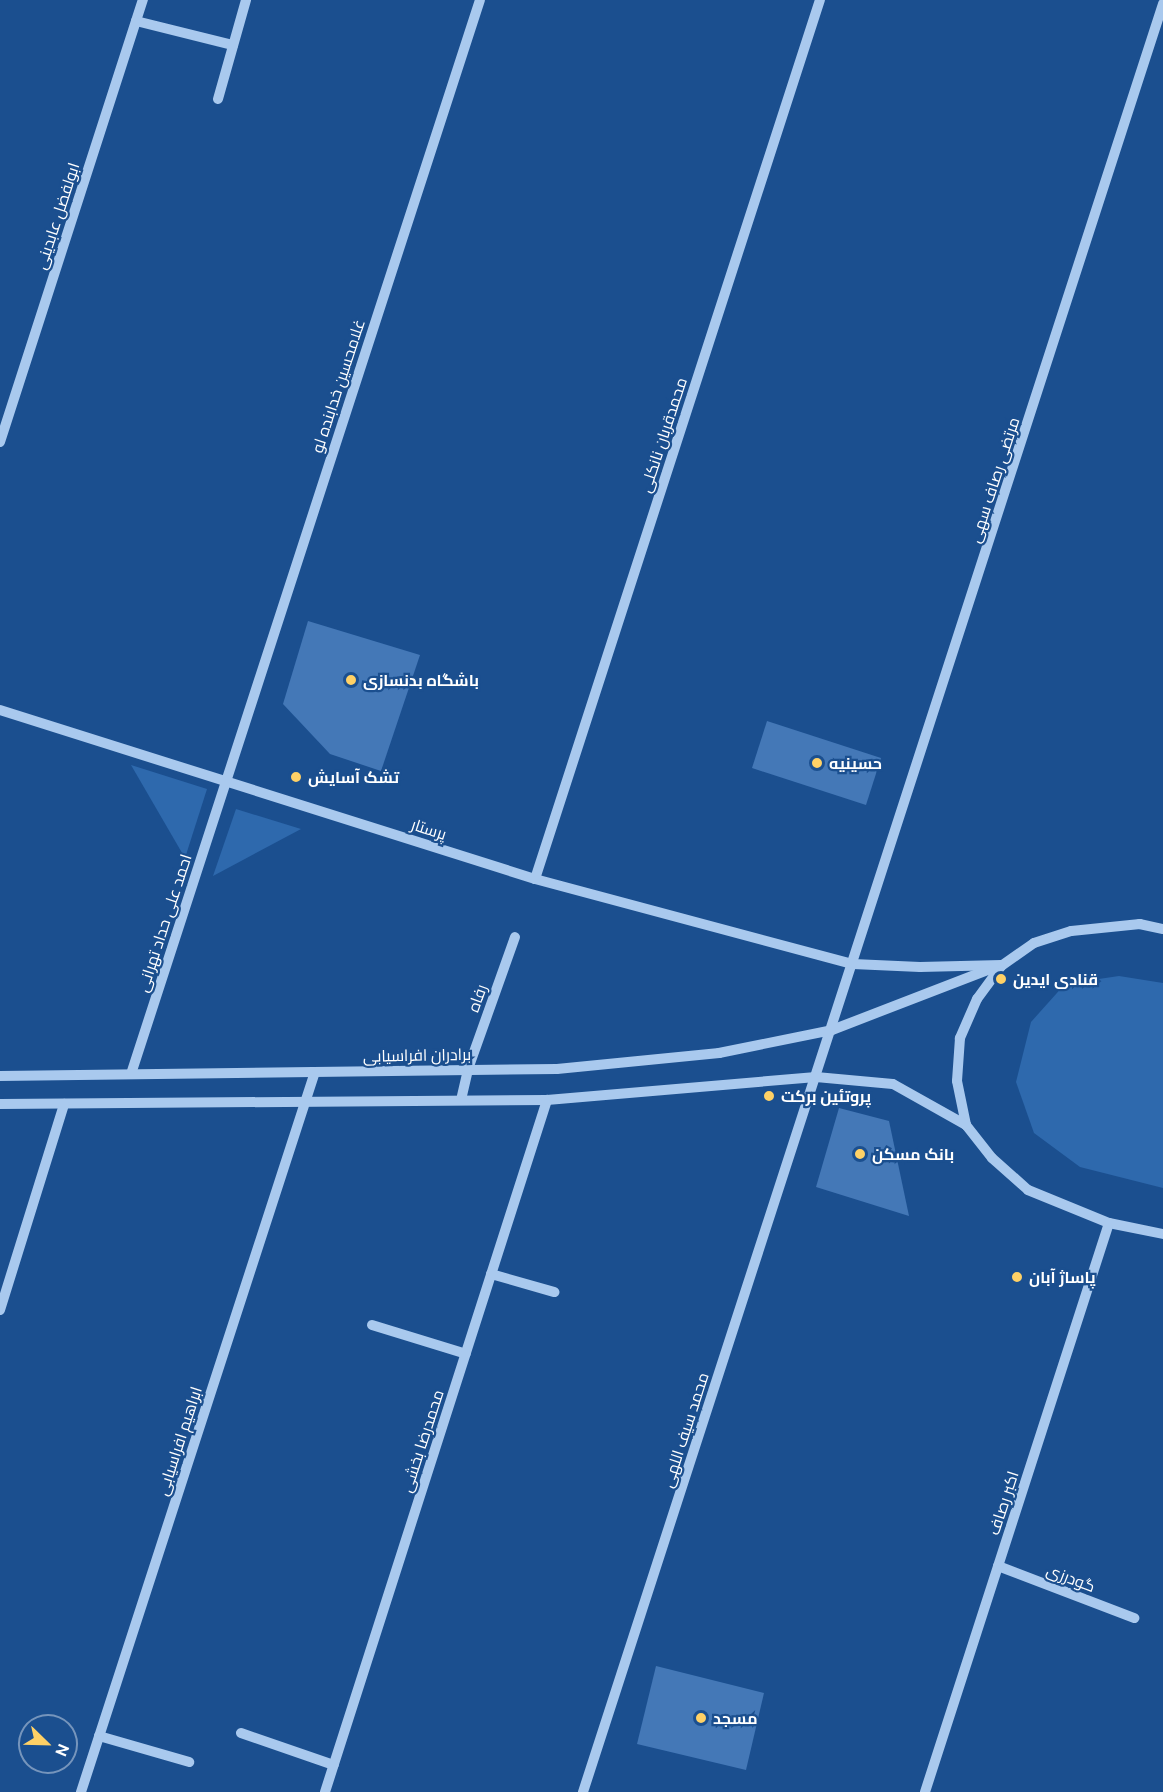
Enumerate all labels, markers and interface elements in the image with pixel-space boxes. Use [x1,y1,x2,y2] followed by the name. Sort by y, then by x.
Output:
[31,160,83,272] street label: ابولفضل عابدینی
[307,317,369,455] street label: غلامحسین خدابنده لو
[635,375,691,495] street label: محمدقربان نانکلی
[965,415,1023,545] street label: مرتضی رصاف سهی
[363,670,479,690] place label: باشگاه بدنسازی
[344,673,358,687] marker: باشگاه بدنسازی
[829,753,882,773] place label: حسینیه
[810,756,824,770] marker: حسینیه
[308,767,399,787] place label: تشک آسایش
[289,770,303,784] marker: تشک آسایش
[409,814,449,844] street label: پرستار
[133,852,195,994] street label: احمد علی حداد تهرانی
[1013,969,1098,989] place label: قنادی ایدین
[994,972,1008,986] marker: قنادی ایدین
[463,982,491,1014] street label: رفاه
[363,1044,471,1066] street label: برادران افراسیابی
[781,1086,871,1106] place label: پروتئین برکت
[762,1089,776,1103] marker: پروتئین برکت
[872,1144,954,1164] place label: بانک مسکن
[853,1147,867,1161] marker: بانک مسکن
[1029,1267,1096,1287] place label: پاساژ آبان
[1010,1270,1024,1284] marker: پاساژ آبان
[657,1370,713,1490] street label: محمد سیف اللهی
[152,1384,206,1498] street label: ابراهیم افراسیابی
[396,1387,448,1495] street label: محمدرضا بخشی
[984,1469,1022,1537] street label: اکبر رصاف
[1044,1560,1098,1596] street label: گودرزی
[713,1708,757,1728] place label: مسجد
[694,1711,708,1725] marker: مسجد
[18,1714,78,1774] north arrow
[52,1741,73,1759] text: N

